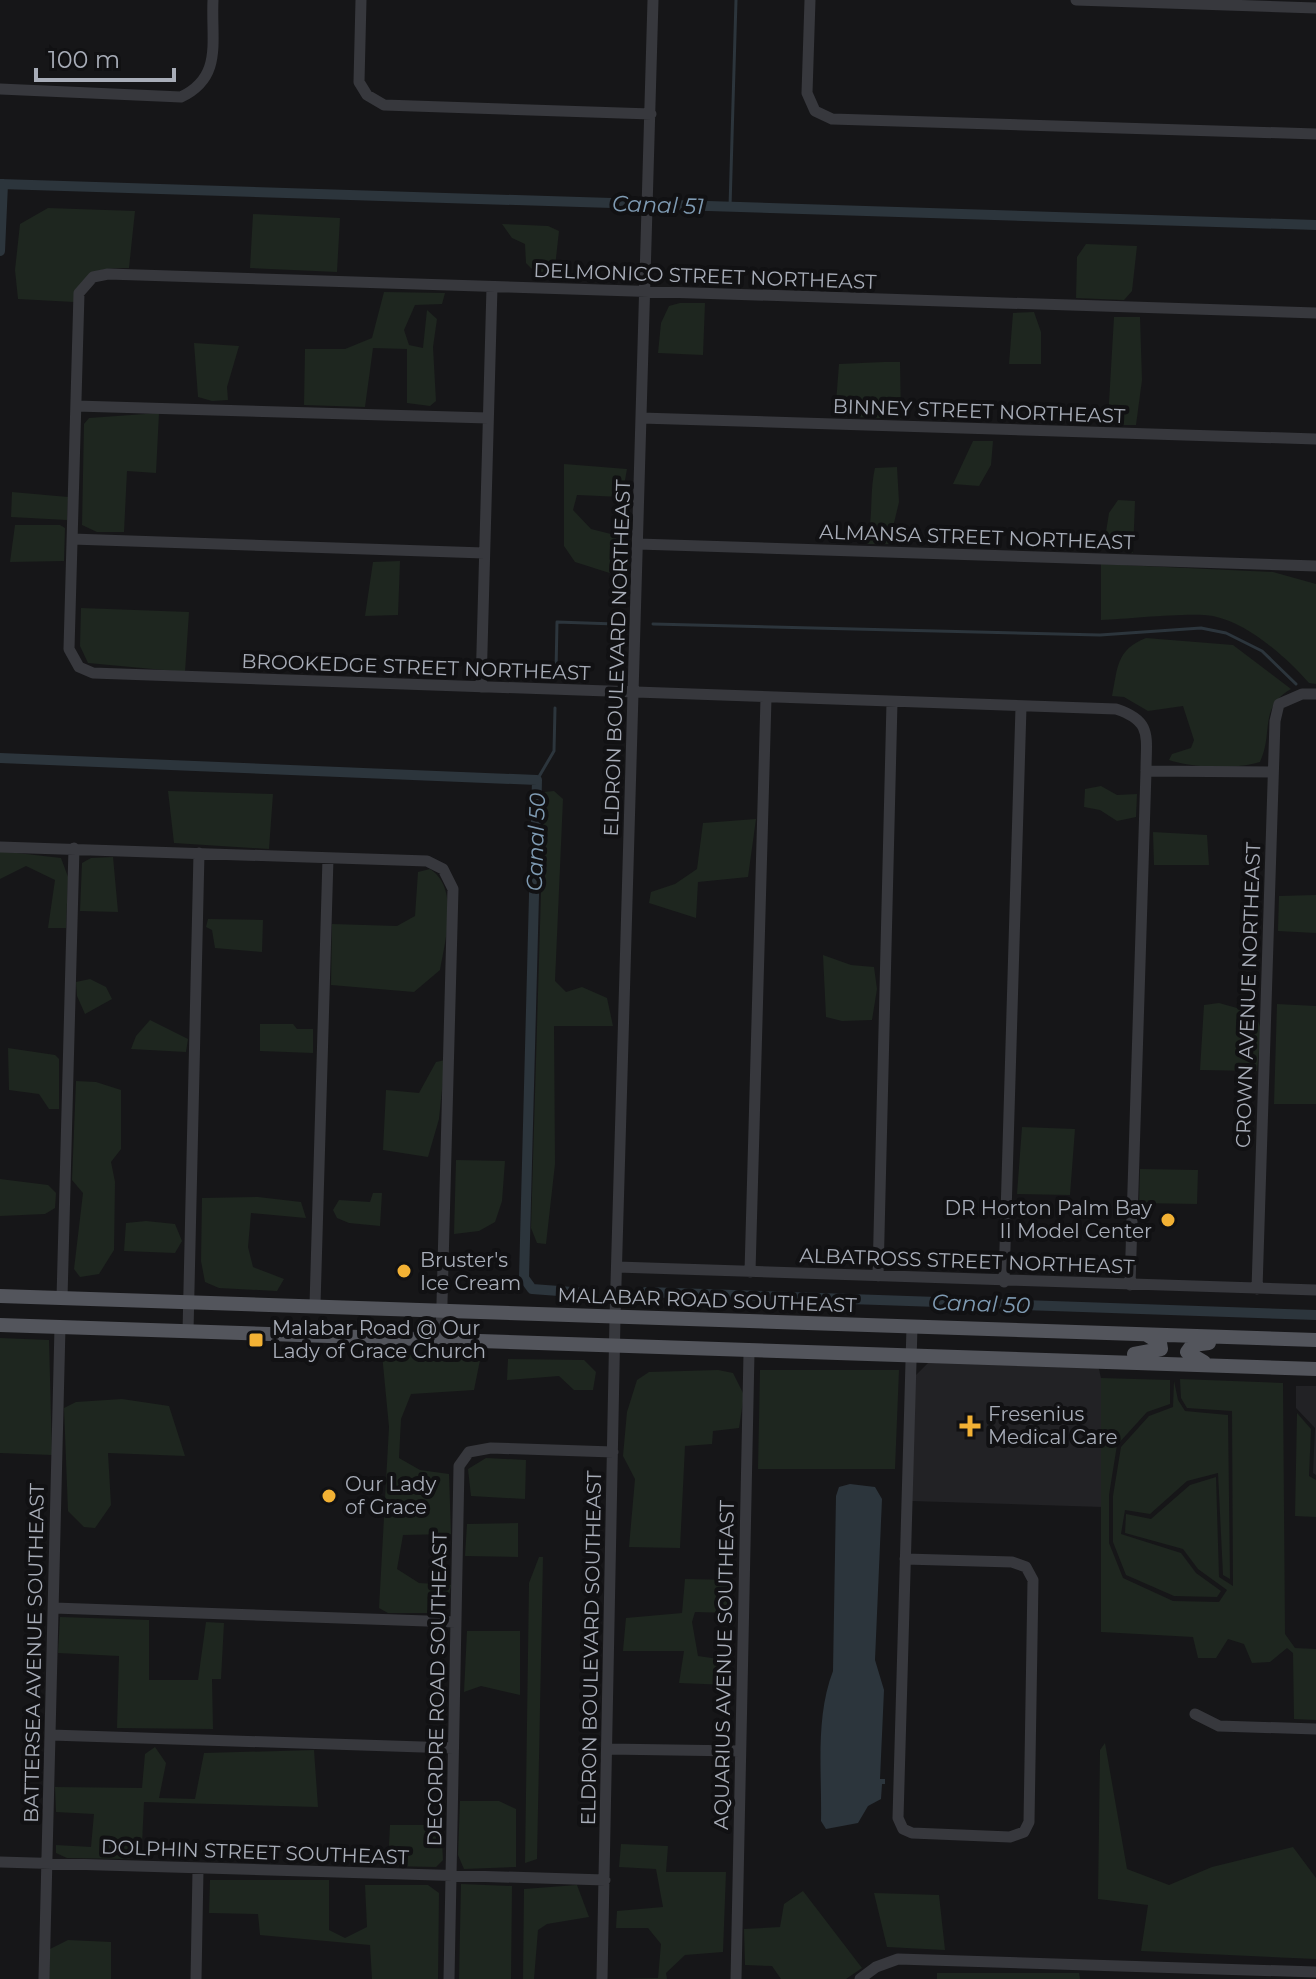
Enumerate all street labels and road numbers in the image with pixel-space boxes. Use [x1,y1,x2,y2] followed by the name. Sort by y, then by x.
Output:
[533,258,877,294] street label: DELMONICO STREET NORTHEAST
[832,394,1126,428] street label: BINNEY STREET NORTHEAST
[599,479,635,837] street label: ELDRON BOULEVARD NORTHEAST
[819,520,1136,555] street label: ALMANSA STREET NORTHEAST
[241,649,591,685] street label: BROOKEDGE STREET NORTHEAST
[1231,841,1265,1148] street label: CROWN AVENUE NORTHEAST
[799,1243,1135,1279] street label: ALBATROSS STREET NORTHEAST
[557,1283,858,1317] street label: MALABAR ROAD SOUTHEAST
[576,1470,606,1825] street label: ELDRON BOULEVARD SOUTHEAST
[19,1482,49,1823] street label: BATTERSEA AVENUE SOUTHEAST
[709,1499,739,1830] street label: AQUARIUS AVENUE SOUTHEAST
[422,1531,452,1847] street label: DECORDRE ROAD SOUTHEAST
[101,1835,410,1869] street label: DOLPHIN STREET SOUTHEAST

